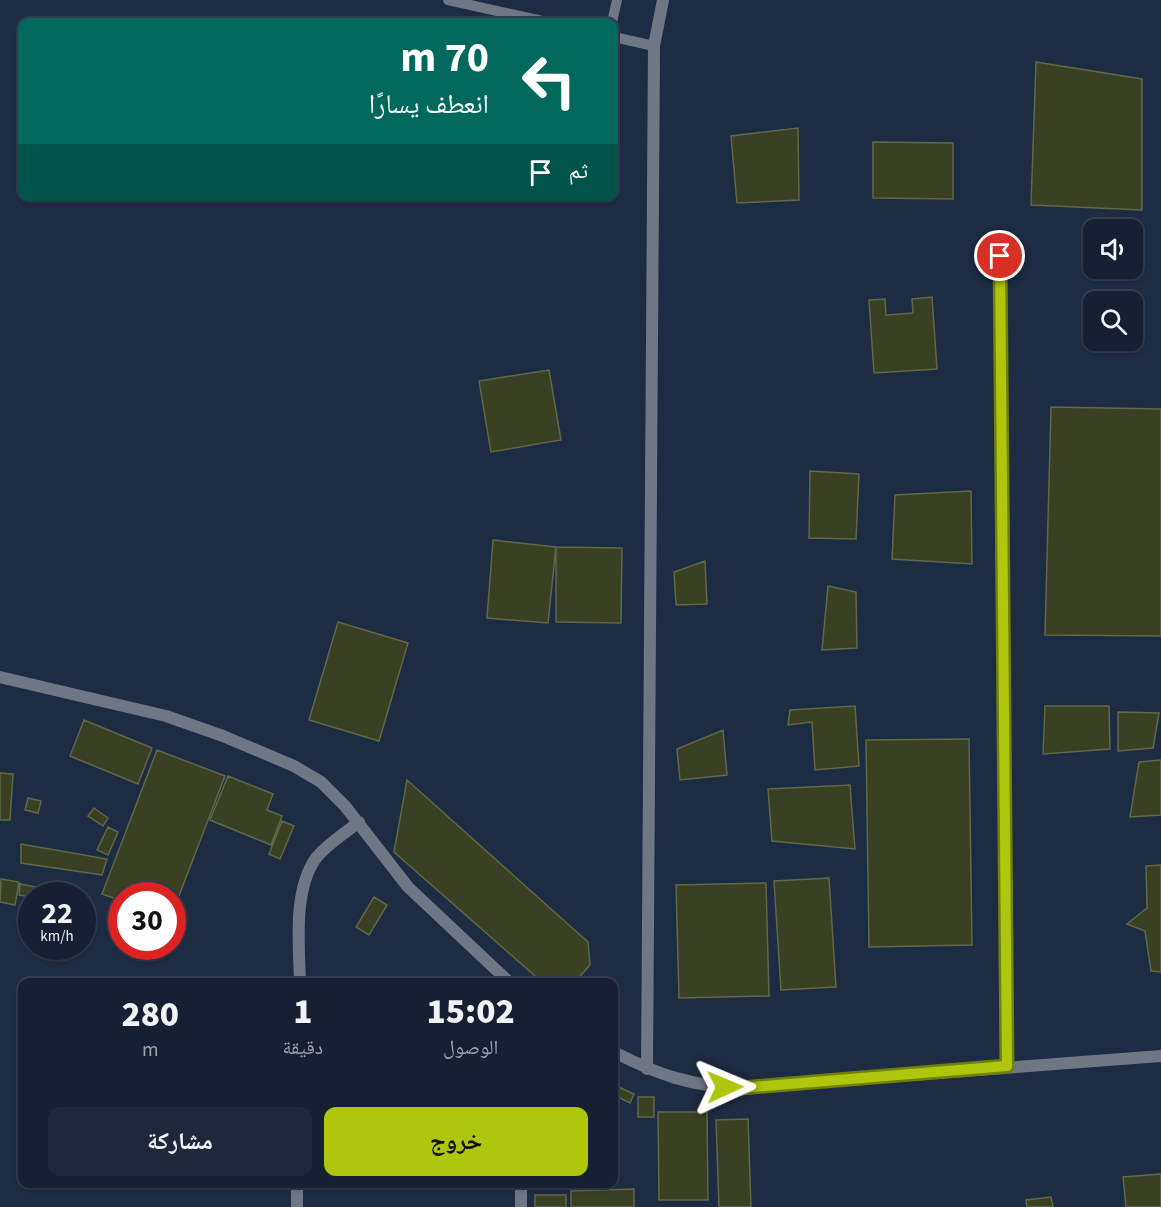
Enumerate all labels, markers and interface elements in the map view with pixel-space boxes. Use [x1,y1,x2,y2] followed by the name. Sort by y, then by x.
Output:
[400,28,489,88] text: 70 m
[510,42,588,120] icon: left
[369,85,489,124] text: انعطف يسارًا
[569,155,588,187] text: ثم
[524,156,557,189] icon: arrive
[1083,219,1143,351] map controls
[1083,219,1143,279] button: sound
[974,230,1025,281] pin
[983,239,1016,272] icon: arrive
[1083,291,1143,351] button: search
[108,882,186,960] speed limit sign: 30
[41,892,73,935] text: 22
[40,926,74,947] text: km/h
[293,986,312,1037] text: 1
[427,986,515,1037] text: 15:02
[121,989,179,1040] text: 280
[282,1034,323,1062] text: دقيقة
[443,1034,498,1062] text: الوصول
[142,1036,159,1064] text: m
[693,1055,757,1119] position arrow
[48,1107,312,1176] button: مشاركة
[324,1107,588,1176] button: خروج

